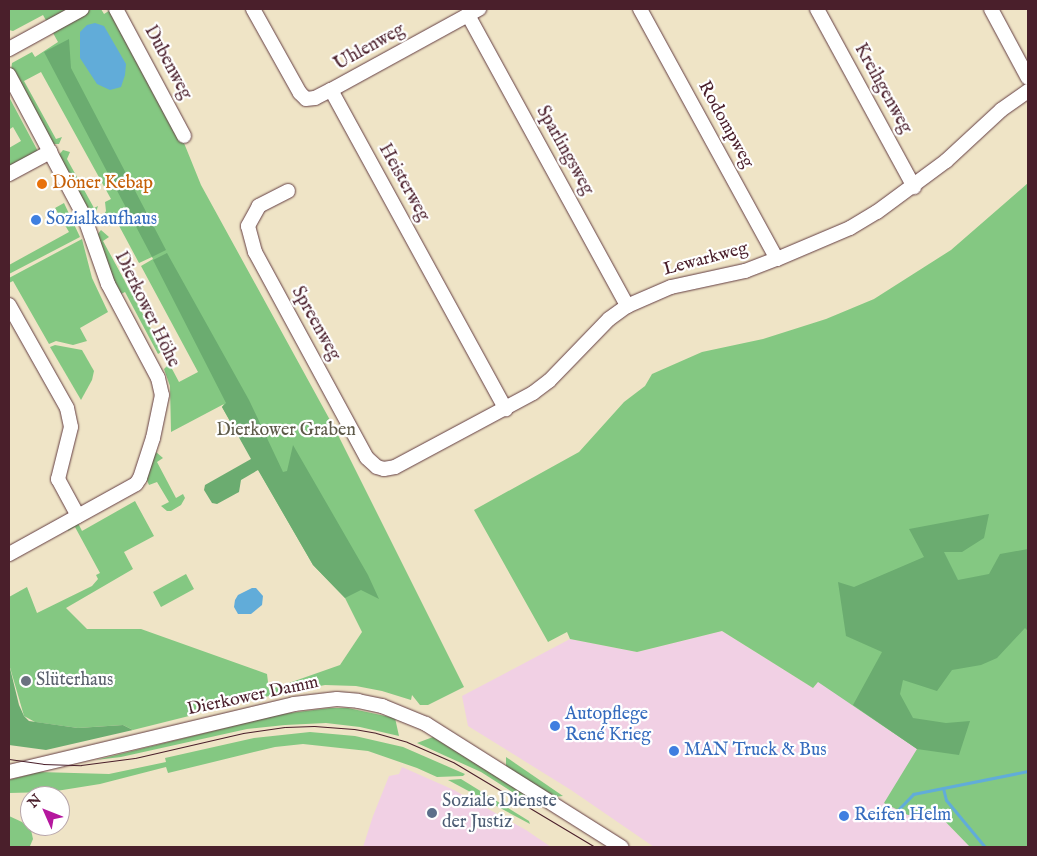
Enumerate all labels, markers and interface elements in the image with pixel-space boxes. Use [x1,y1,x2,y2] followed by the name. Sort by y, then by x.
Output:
[331,20,409,76] street label: Uhlenweg
[138,22,196,104] street label: Dubenweg
[848,40,916,138] street label: Kreihgenweg
[692,78,758,172] street label: Rodompweg
[531,103,597,199] street label: Sparlingsweg
[373,140,433,226] street label: Heisterweg
[52,173,153,195] place label: Döner Kebap
[36,178,48,190] marker: Döner Kebap
[46,209,157,231] place label: Sozialkaufhaus
[30,214,42,226] marker: Sozialkaufhaus
[661,238,751,282] street label: Lewarkweg
[109,249,183,371] street label: Dierkower Höhe
[286,283,344,365] street label: Spreenweg
[216,420,356,442] park label: Dierkower Graben
[36,670,113,692] place label: Slüterhaus
[185,673,321,721] street label: Dierkower Damm
[20,675,32,687] marker: Slüterhaus
[565,705,651,748] place label: Autopflege René Krieg
[549,720,561,732] marker: Autopflege René Krieg
[684,740,827,762] place label: MAN Truck & Bus
[668,745,680,757] marker: MAN Truck & Bus
[20,786,70,836] north arrow
[24,791,46,812] text: N
[442,792,557,834] place label: Soziale Dienste der Justiz
[854,805,951,827] place label: Reifen Helm
[426,807,438,819] marker: Soziale Dienste der Justiz
[838,810,850,822] marker: Reifen Helm

